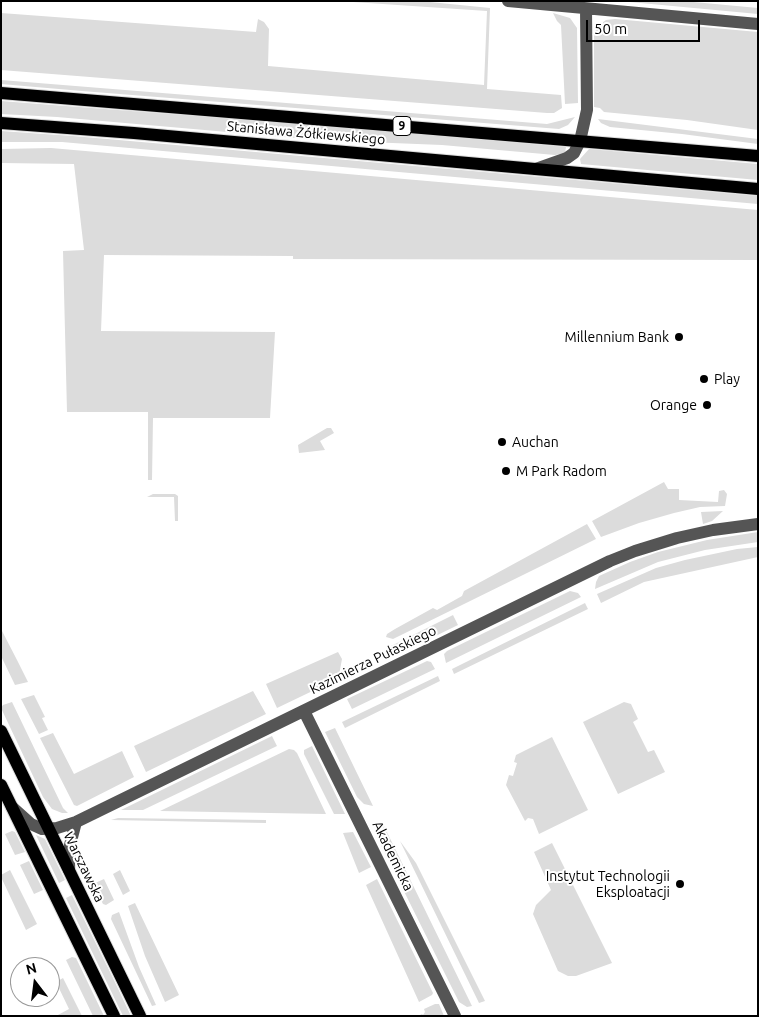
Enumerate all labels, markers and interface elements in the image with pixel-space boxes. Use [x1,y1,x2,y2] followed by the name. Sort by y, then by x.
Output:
[589,10,703,42] scale bar
[594,20,627,37] text: 50 m
[393,116,411,136] road number: 9
[226,118,386,148] street label: Stanisława Żółkiewskiego
[565,329,669,345] place label: Millennium Bank
[673,331,685,343] marker: Millennium Bank
[714,371,740,387] place label: Play
[698,373,710,385] marker: Play
[650,397,697,413] place label: Orange
[701,399,713,411] marker: Orange
[512,434,559,450] place label: Auchan
[496,436,508,448] marker: Auchan
[516,463,607,479] place label: M Park Radom
[500,465,512,477] marker: M Park Radom
[307,622,439,698] street label: Kazimierza Pułaskiego
[369,818,417,894] street label: Akademicka
[60,829,108,905] street label: Warszawska
[546,868,670,900] place label: Instytut Technologii Eksploatacji
[674,878,686,890] marker: Instytut Technologii Eksploatacji
[10,957,60,1007] north arrow
[24,959,38,978] text: N

